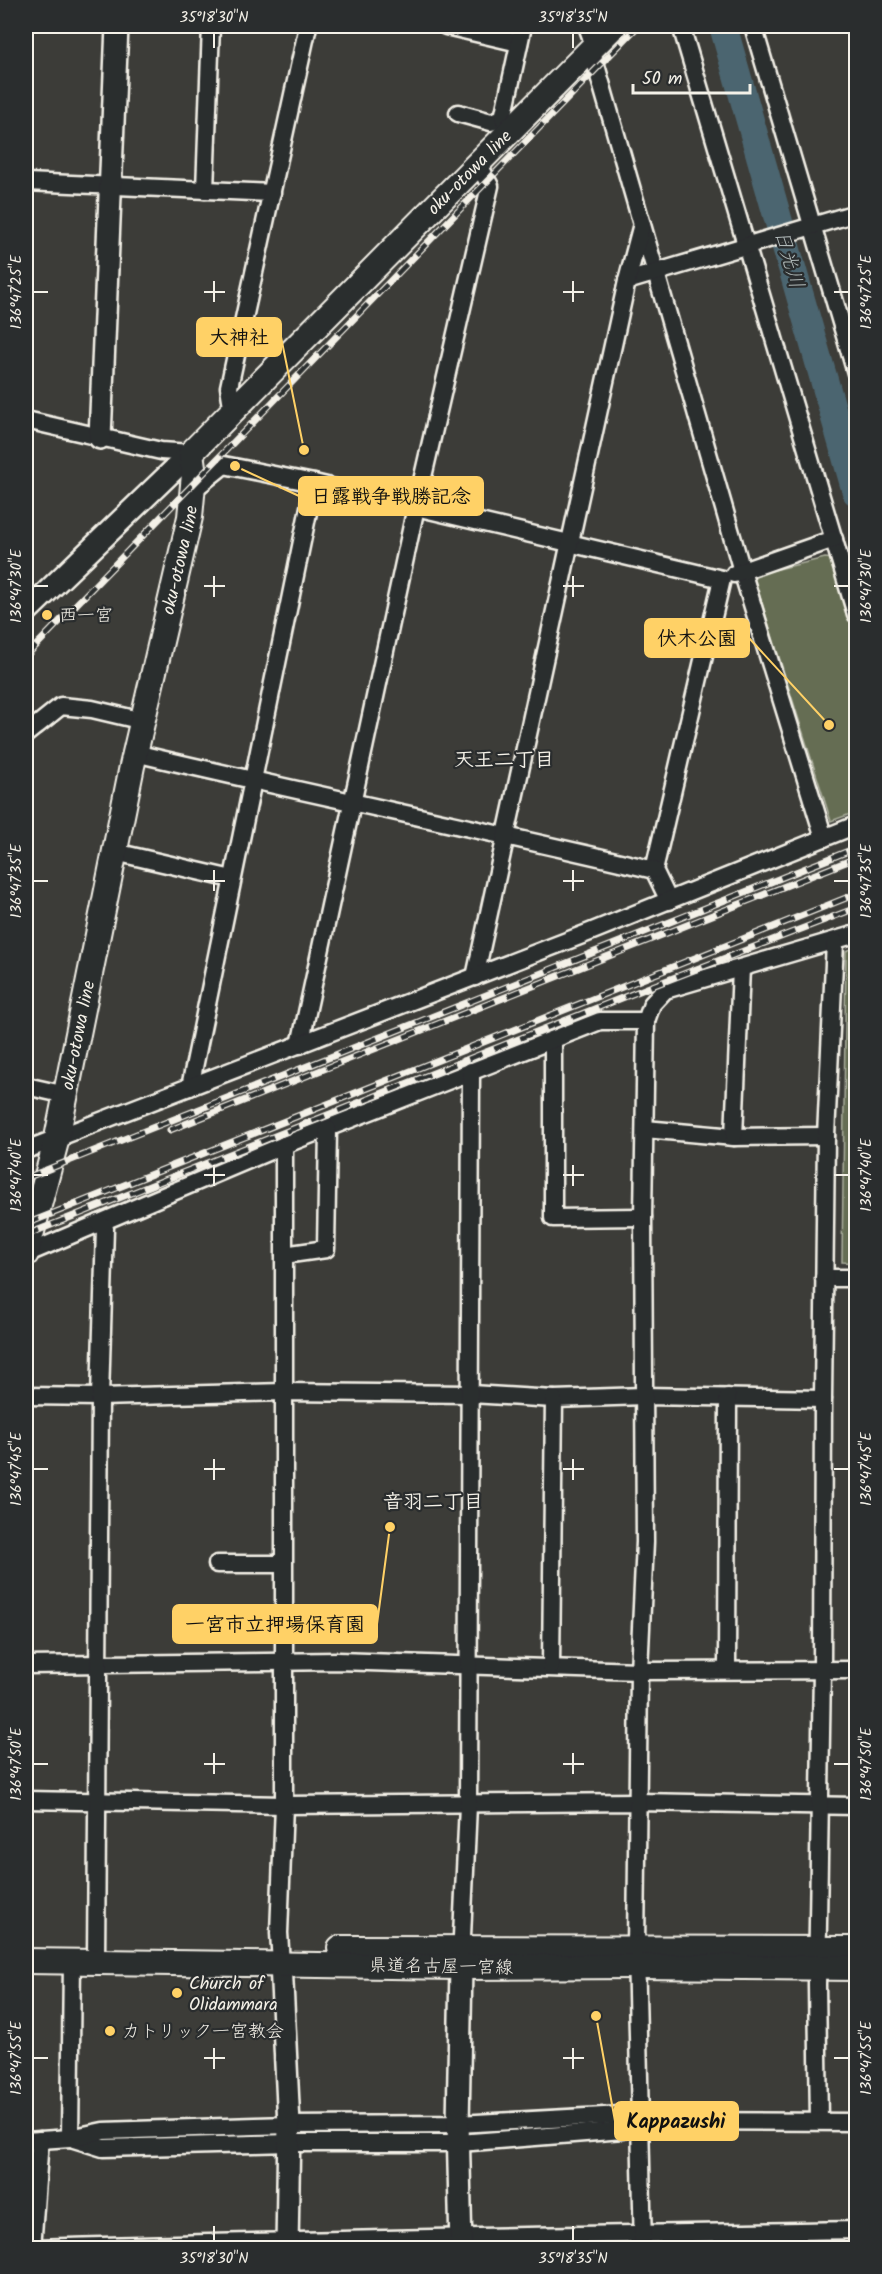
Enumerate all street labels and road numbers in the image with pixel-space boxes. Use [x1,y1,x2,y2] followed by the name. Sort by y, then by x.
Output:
[421,124,520,223] street label: oku-otowa line
[155,505,207,618] street label: oku-otowa line
[54,978,104,1093] street label: oku-otowa line
[369,1952,513,1983] street label: 県道名古屋一宮線

